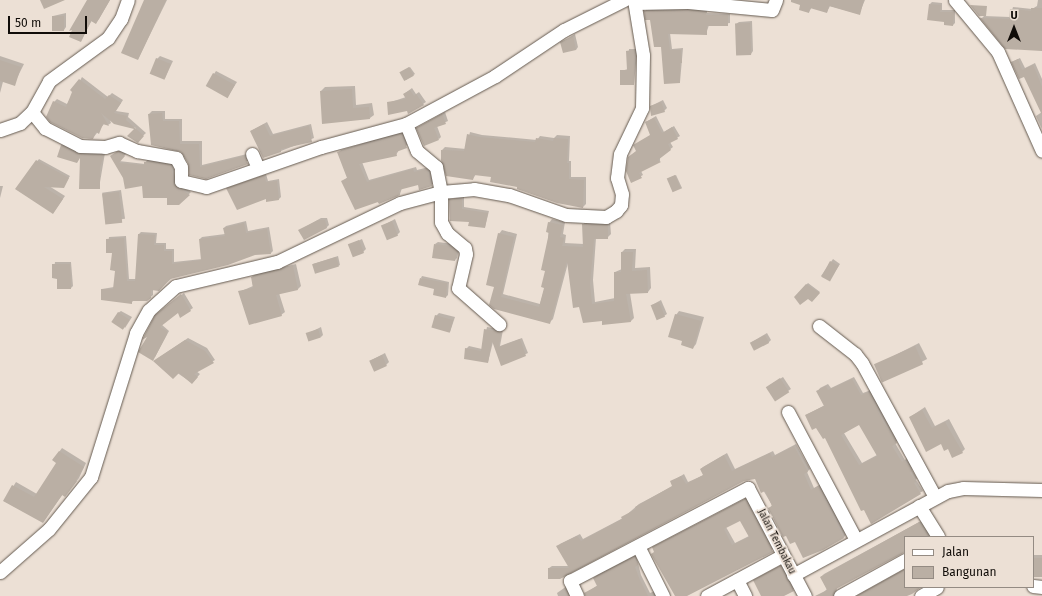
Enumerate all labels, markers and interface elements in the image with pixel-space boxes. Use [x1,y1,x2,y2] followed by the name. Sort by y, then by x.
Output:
[10,8,89,34] scale bar
[994,8,1034,48] north arrow
[1010,9,1018,22] text: U
[15,16,41,30] text: 50 m
[754,507,798,577] street label: Jalan Tembakau
[904,536,1034,588] legend
[942,545,969,559] text: Jalan
[942,565,997,579] text: Bangunan

